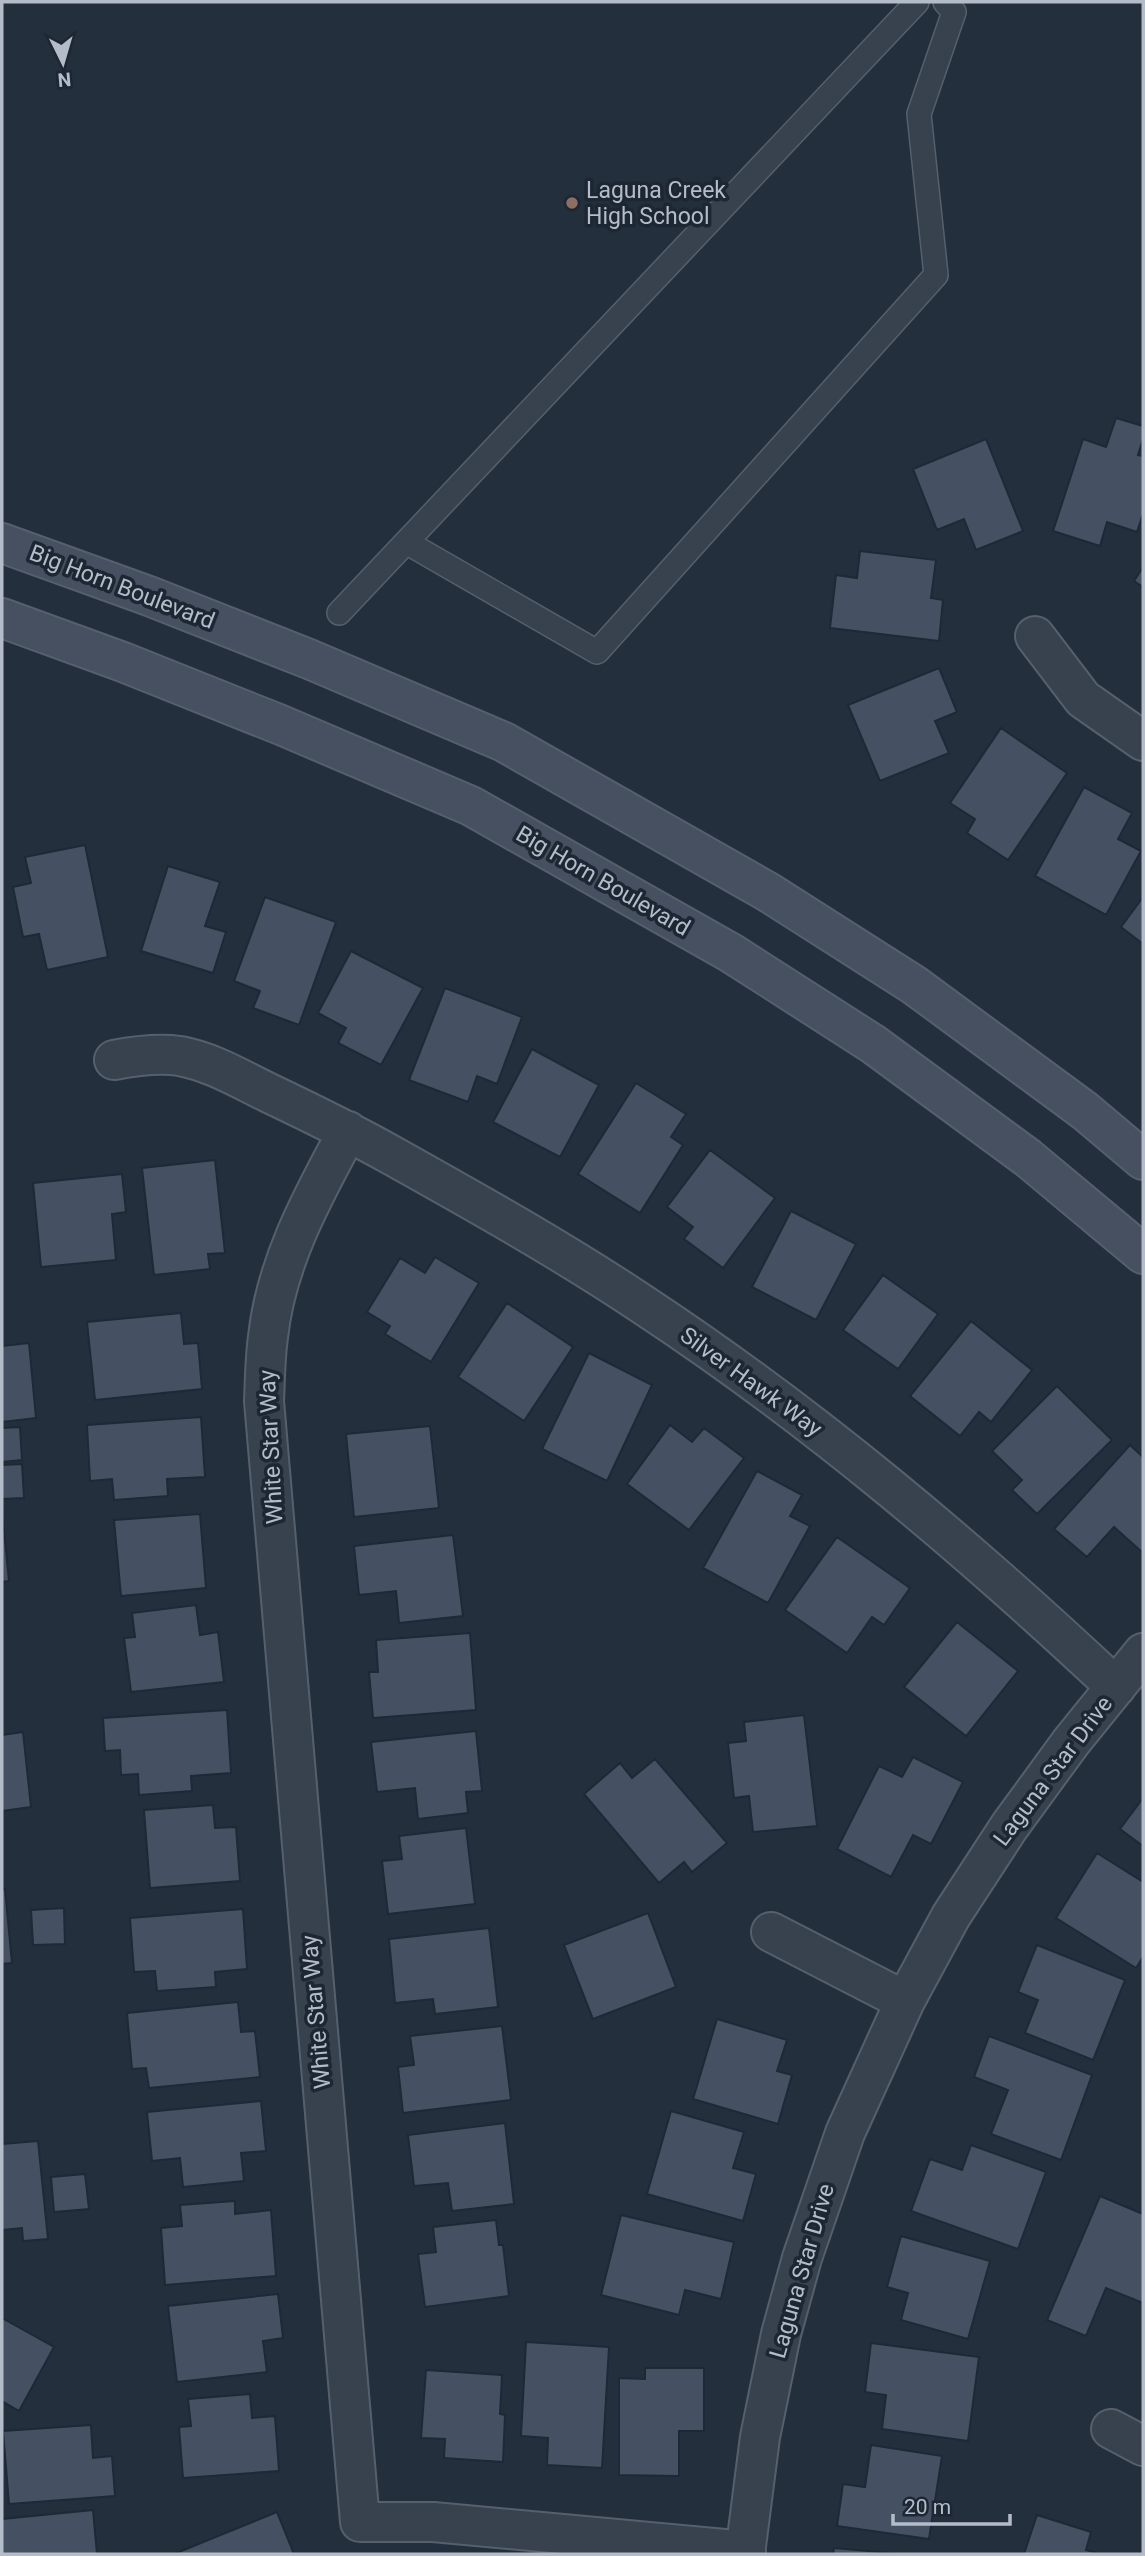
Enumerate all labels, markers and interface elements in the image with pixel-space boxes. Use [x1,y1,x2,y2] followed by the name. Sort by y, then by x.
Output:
[28,28,98,98] north arrow
[57,67,72,91] text: N
[586,177,726,230] place label: Laguna Creek High School
[564,195,580,211] marker: Laguna Creek High School
[26,539,218,635] street label: Big Horn Boulevard
[511,820,695,942] street label: Big Horn Boulevard
[675,1322,827,1442] street label: Silver Hawk Way
[253,1369,289,1525] street label: White Star Way
[988,1691,1118,1851] street label: Laguna Star Drive
[296,1934,336,2090] street label: White Star Way
[764,2181,840,2361] street label: Laguna Star Drive
[893,2482,1010,2526] scale bar
[904,2495,951,2519] text: 20 m

